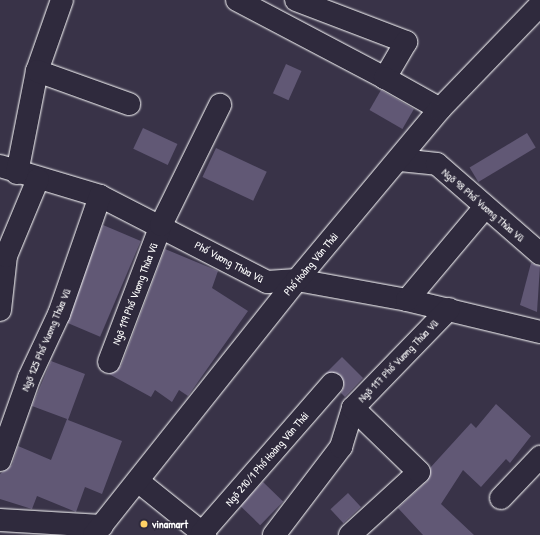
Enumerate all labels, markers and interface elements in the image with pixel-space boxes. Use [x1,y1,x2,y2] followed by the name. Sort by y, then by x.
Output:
[439,166,527,244] street label: Ngõ 98 Phố Vương Thừa Vũ
[281,230,341,298] street label: Phố Hoàng Văn Thái
[192,238,266,286] street label: Phố Vương Thừa Vũ
[109,241,161,347] street label: Ngõ 119 Phố Vương Thừa Vũ
[18,287,74,393] street label: Ngõ 125 Phố Vương Thừa Vũ
[355,317,441,405] street label: Ngõ 117 Phố Vương Thừa Vũ
[222,409,312,509] street label: Ngõ 210/1 Phố Hoàng Văn Thái
[152,517,188,531] place label: vinamart
[139,519,149,529] marker: vinamart

